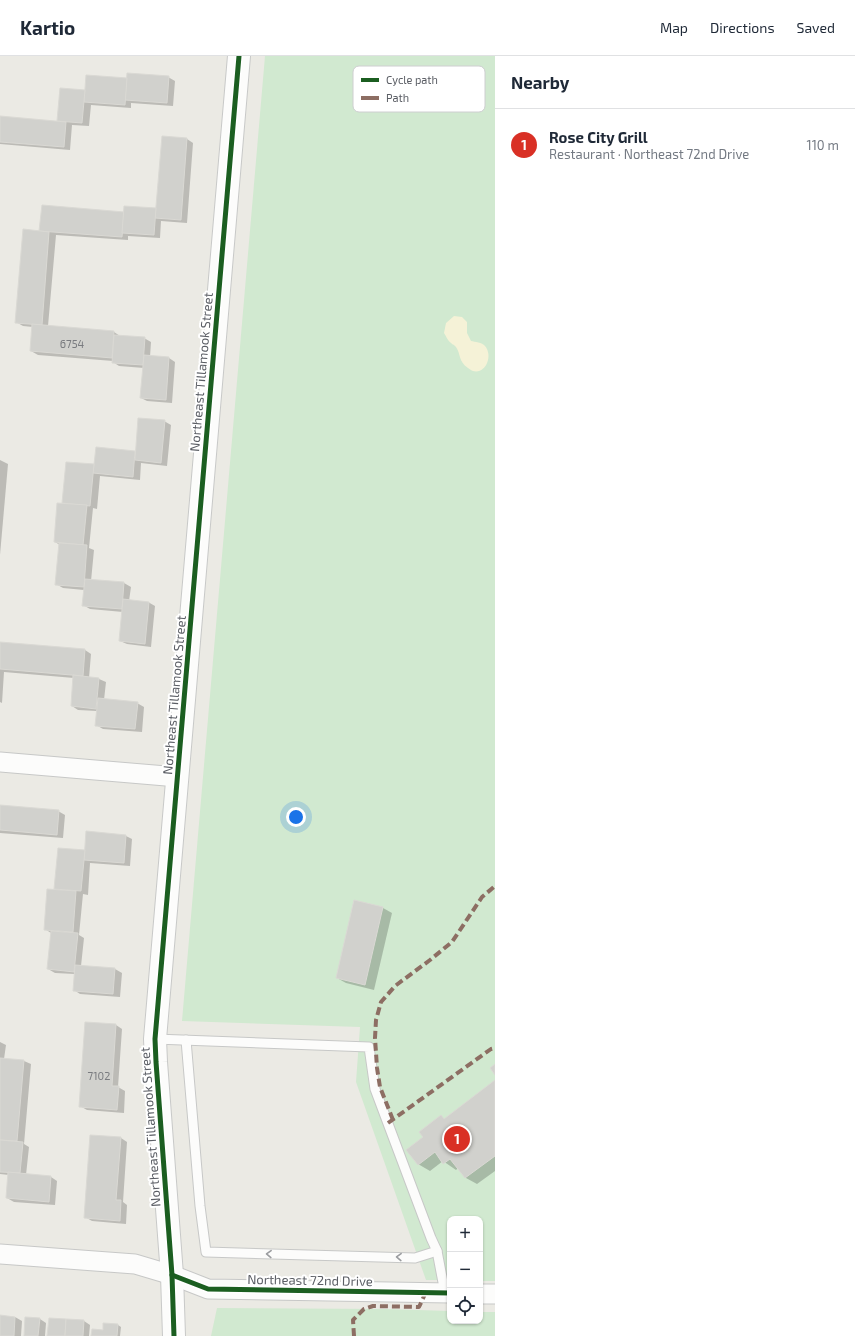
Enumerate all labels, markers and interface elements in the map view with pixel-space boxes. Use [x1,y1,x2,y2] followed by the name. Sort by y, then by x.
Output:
[20,16,75,39] text: Kartio
[660,19,688,36] text: Map
[710,19,775,36] text: Directions
[797,19,835,36] text: Saved
[353,66,485,112] legend
[511,72,569,92] text: Nearby
[386,73,438,86] text: Cycle path
[386,91,409,104] text: Path
[549,128,648,146] text: Rose City Grill
[521,137,527,153] text: 1
[807,137,839,153] text: 110 m
[549,146,749,162] text: Restaurant · Northeast 72nd Drive
[186,292,216,452] street label: Northeast Tillamook Street
[60,337,85,350] house number: 6754
[159,615,189,775] street label: Northeast Tillamook Street
[286,807,306,827] your location
[136,1047,164,1207] street label: Northeast Tillamook Street
[88,1069,110,1082] house number: 7102
[444,1124,470,1154] pin: 1
[447,1216,483,1324] map controls
[447,1216,483,1252] button: +
[266,1250,272,1258] one-way arrow
[447,1252,483,1288] button: −
[396,1253,402,1262] one-way arrow
[247,1271,373,1289] street label: Northeast 72nd Drive
[447,1288,483,1324] button: locate

